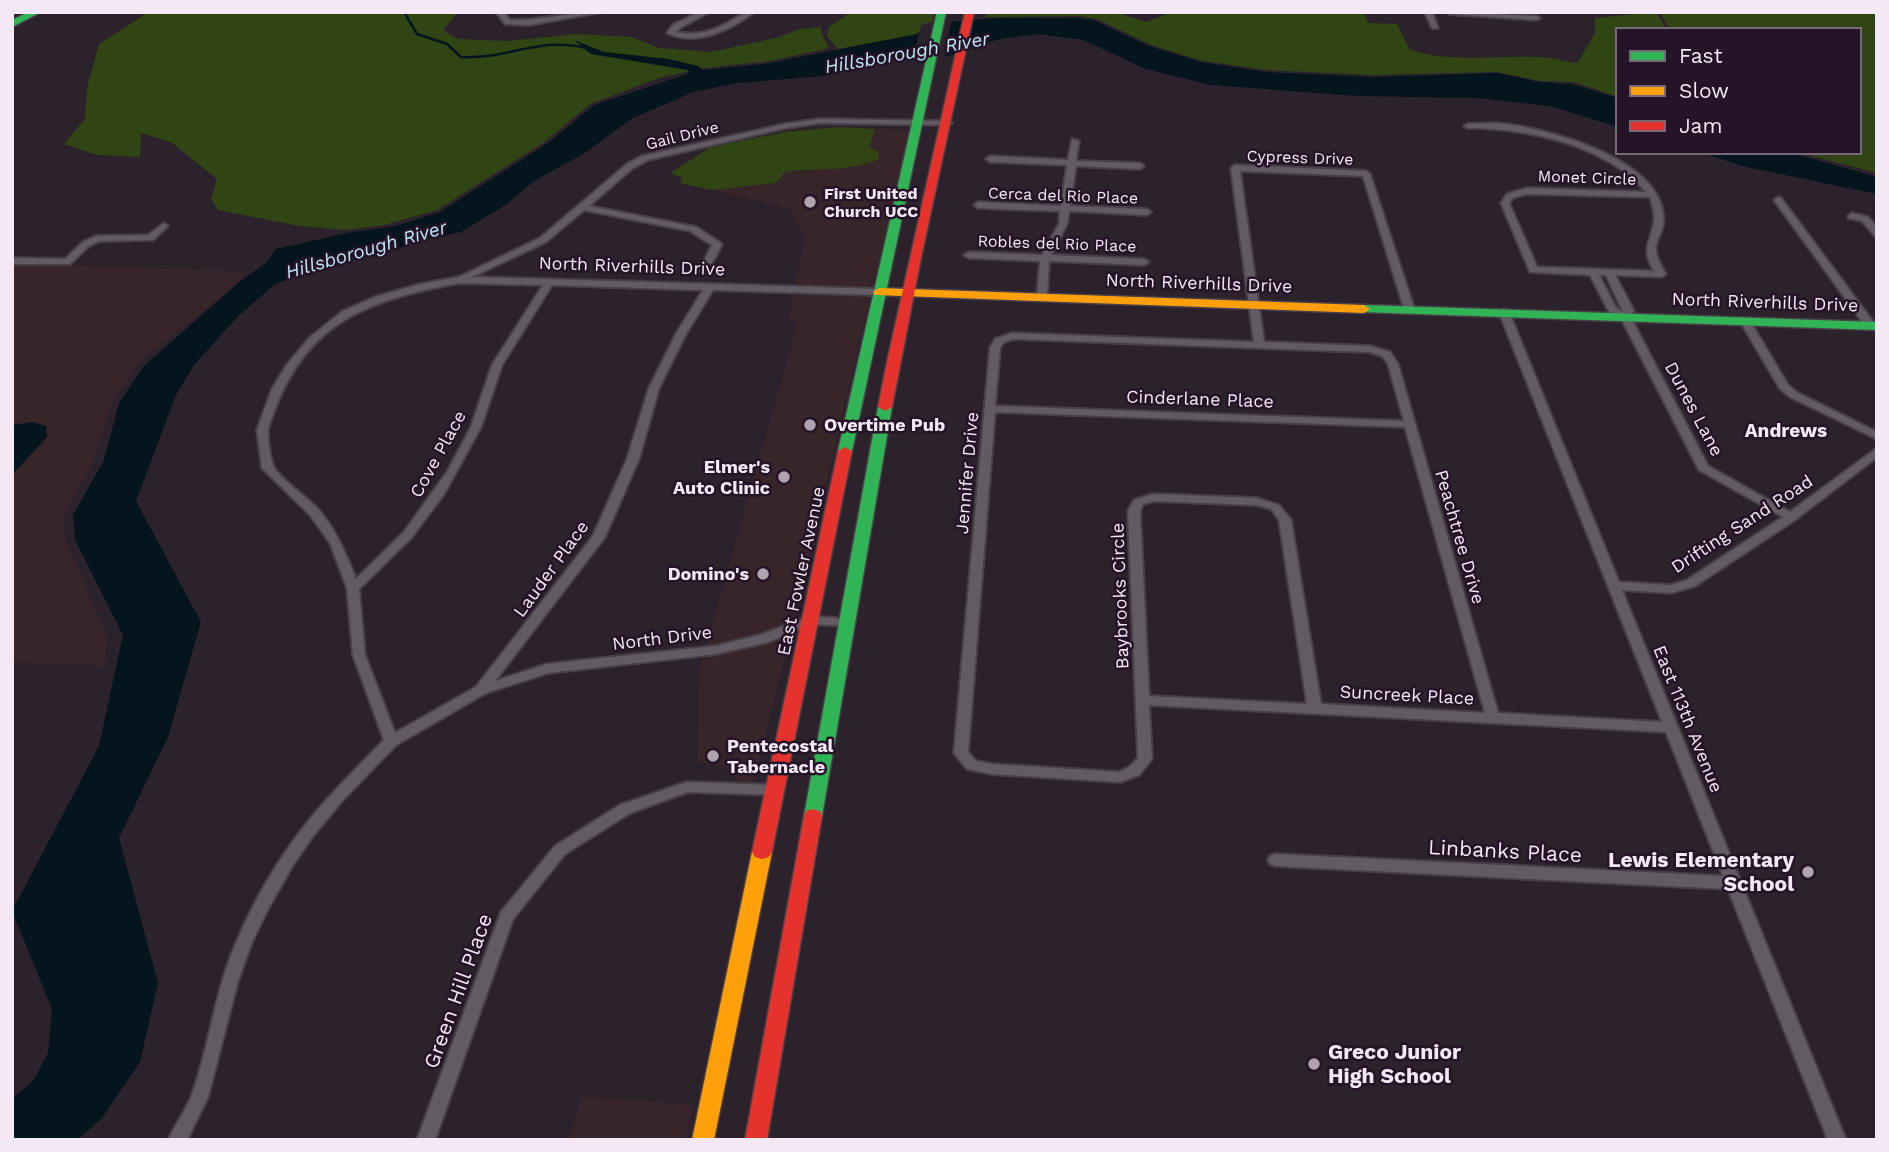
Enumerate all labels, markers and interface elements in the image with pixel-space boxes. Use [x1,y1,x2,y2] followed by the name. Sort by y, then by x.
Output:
[823,27,992,78] water label: Hillsborough River
[1616,28,1861,154] legend
[1679,43,1723,68] text: Fast
[1679,78,1729,103] text: Slow
[1679,113,1722,138] text: Jam
[644,117,721,154] street label: Gail Drive
[1246,146,1354,169] street label: Cypress Drive
[1537,166,1637,189] street label: Monet Circle
[987,183,1138,208] street label: Cerca del Rio Place
[824,184,918,221] place label: First United Church UCC
[802,194,818,210] marker: First United Church UCC
[283,215,450,284] water label: Hillsborough River
[977,231,1137,256] street label: Robles del Rio Place
[538,252,726,279] street label: North Riverhills Drive
[1105,269,1293,296] street label: North Riverhills Drive
[1671,288,1859,315] street label: North Riverhills Drive
[1661,358,1728,459] street label: Dunes Lane
[1126,385,1274,412] street label: Cinderlane Place
[405,407,470,501] street label: Cove Place
[951,411,982,535] street label: Jennifer Drive
[824,414,945,435] place label: Overtime Pub
[802,417,818,433] marker: Overtime Pub
[1745,419,1827,442] district label: Andrews
[673,456,770,498] place label: Elmer's Auto Clinic
[1431,467,1490,606] street label: Peachtree Drive
[776,469,792,485] marker: Elmer's Auto Clinic
[1667,470,1816,577] street label: Drifting Sand Road
[772,484,829,657] street label: East Fowler Avenue
[509,516,593,621] street label: Lauder Place
[1106,522,1133,670] street label: Baybrooks Circle
[668,563,749,584] place label: Domino's
[755,566,771,582] marker: Domino's
[611,621,713,654] street label: North Drive
[1649,642,1728,795] street label: East 113th Avenue
[1339,680,1475,709] street label: Suncreek Place
[727,735,834,777] place label: Pentecostal Tabernacle
[705,748,721,764] marker: Pentecostal Tabernacle
[1427,834,1583,867] street label: Linbanks Place
[1608,847,1794,896] place label: Lewis Elementary School
[1800,864,1816,880] marker: Lewis Elementary School
[418,910,497,1072] street label: Green Hill Place
[1328,1039,1461,1088] place label: Greco Junior High School
[1306,1056,1322,1072] marker: Greco Junior High School

